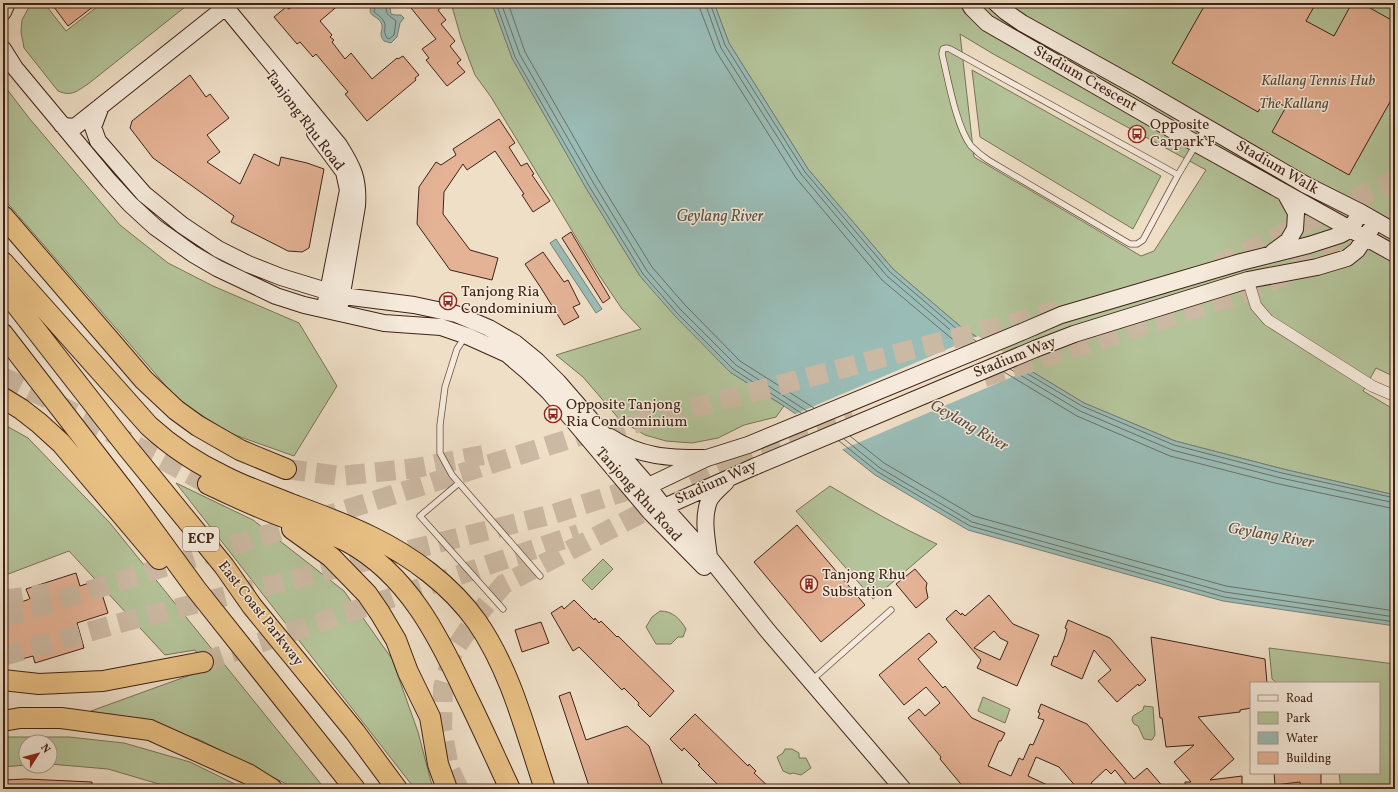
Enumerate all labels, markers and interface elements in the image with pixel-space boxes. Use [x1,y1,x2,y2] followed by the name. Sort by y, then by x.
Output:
[1029,41,1141,117] street label: Stadium Crescent
[259,66,349,176] street label: Tanjong Rhu Road
[1261,71,1375,92] park label: Kallang Tennis Hub
[1259,94,1329,115] park label: The Kallang
[1150,115,1216,153] place label: Opposite Carpark F
[1127,124,1147,144] bus stop icon: Opposite Carpark F
[1232,136,1322,200] street label: Stadium Walk
[676,206,765,228] water label: Geylang River
[461,282,557,320] place label: Tanjong Ria Condominium
[438,291,458,311] bus stop icon: Tanjong Ria Condominium
[971,332,1059,384] street label: Stadium Way
[566,395,687,433] place label: Opposite Tanjong Ria Condominium
[926,395,1013,458] water label: Geylang River
[543,404,563,424] bus stop icon: Opposite Tanjong Ria Condominium
[590,443,686,547] street label: Tanjong Rhu Road
[672,456,760,510] street label: Stadium Way
[1226,518,1317,555] water label: Geylang River
[183,527,219,551] road number: ECP
[212,557,308,671] street label: East Coast Parkway
[822,565,906,603] place label: Tanjong Rhu Substation
[799,574,819,594] building icon: Tanjong Rhu Substation
[1250,682,1380,774] legend
[1286,691,1313,707] text: Road
[1286,711,1311,727] text: Park
[1286,731,1318,747] text: Water
[18,734,58,774] north arrow
[36,741,53,757] text: N
[1286,751,1331,767] text: Building

